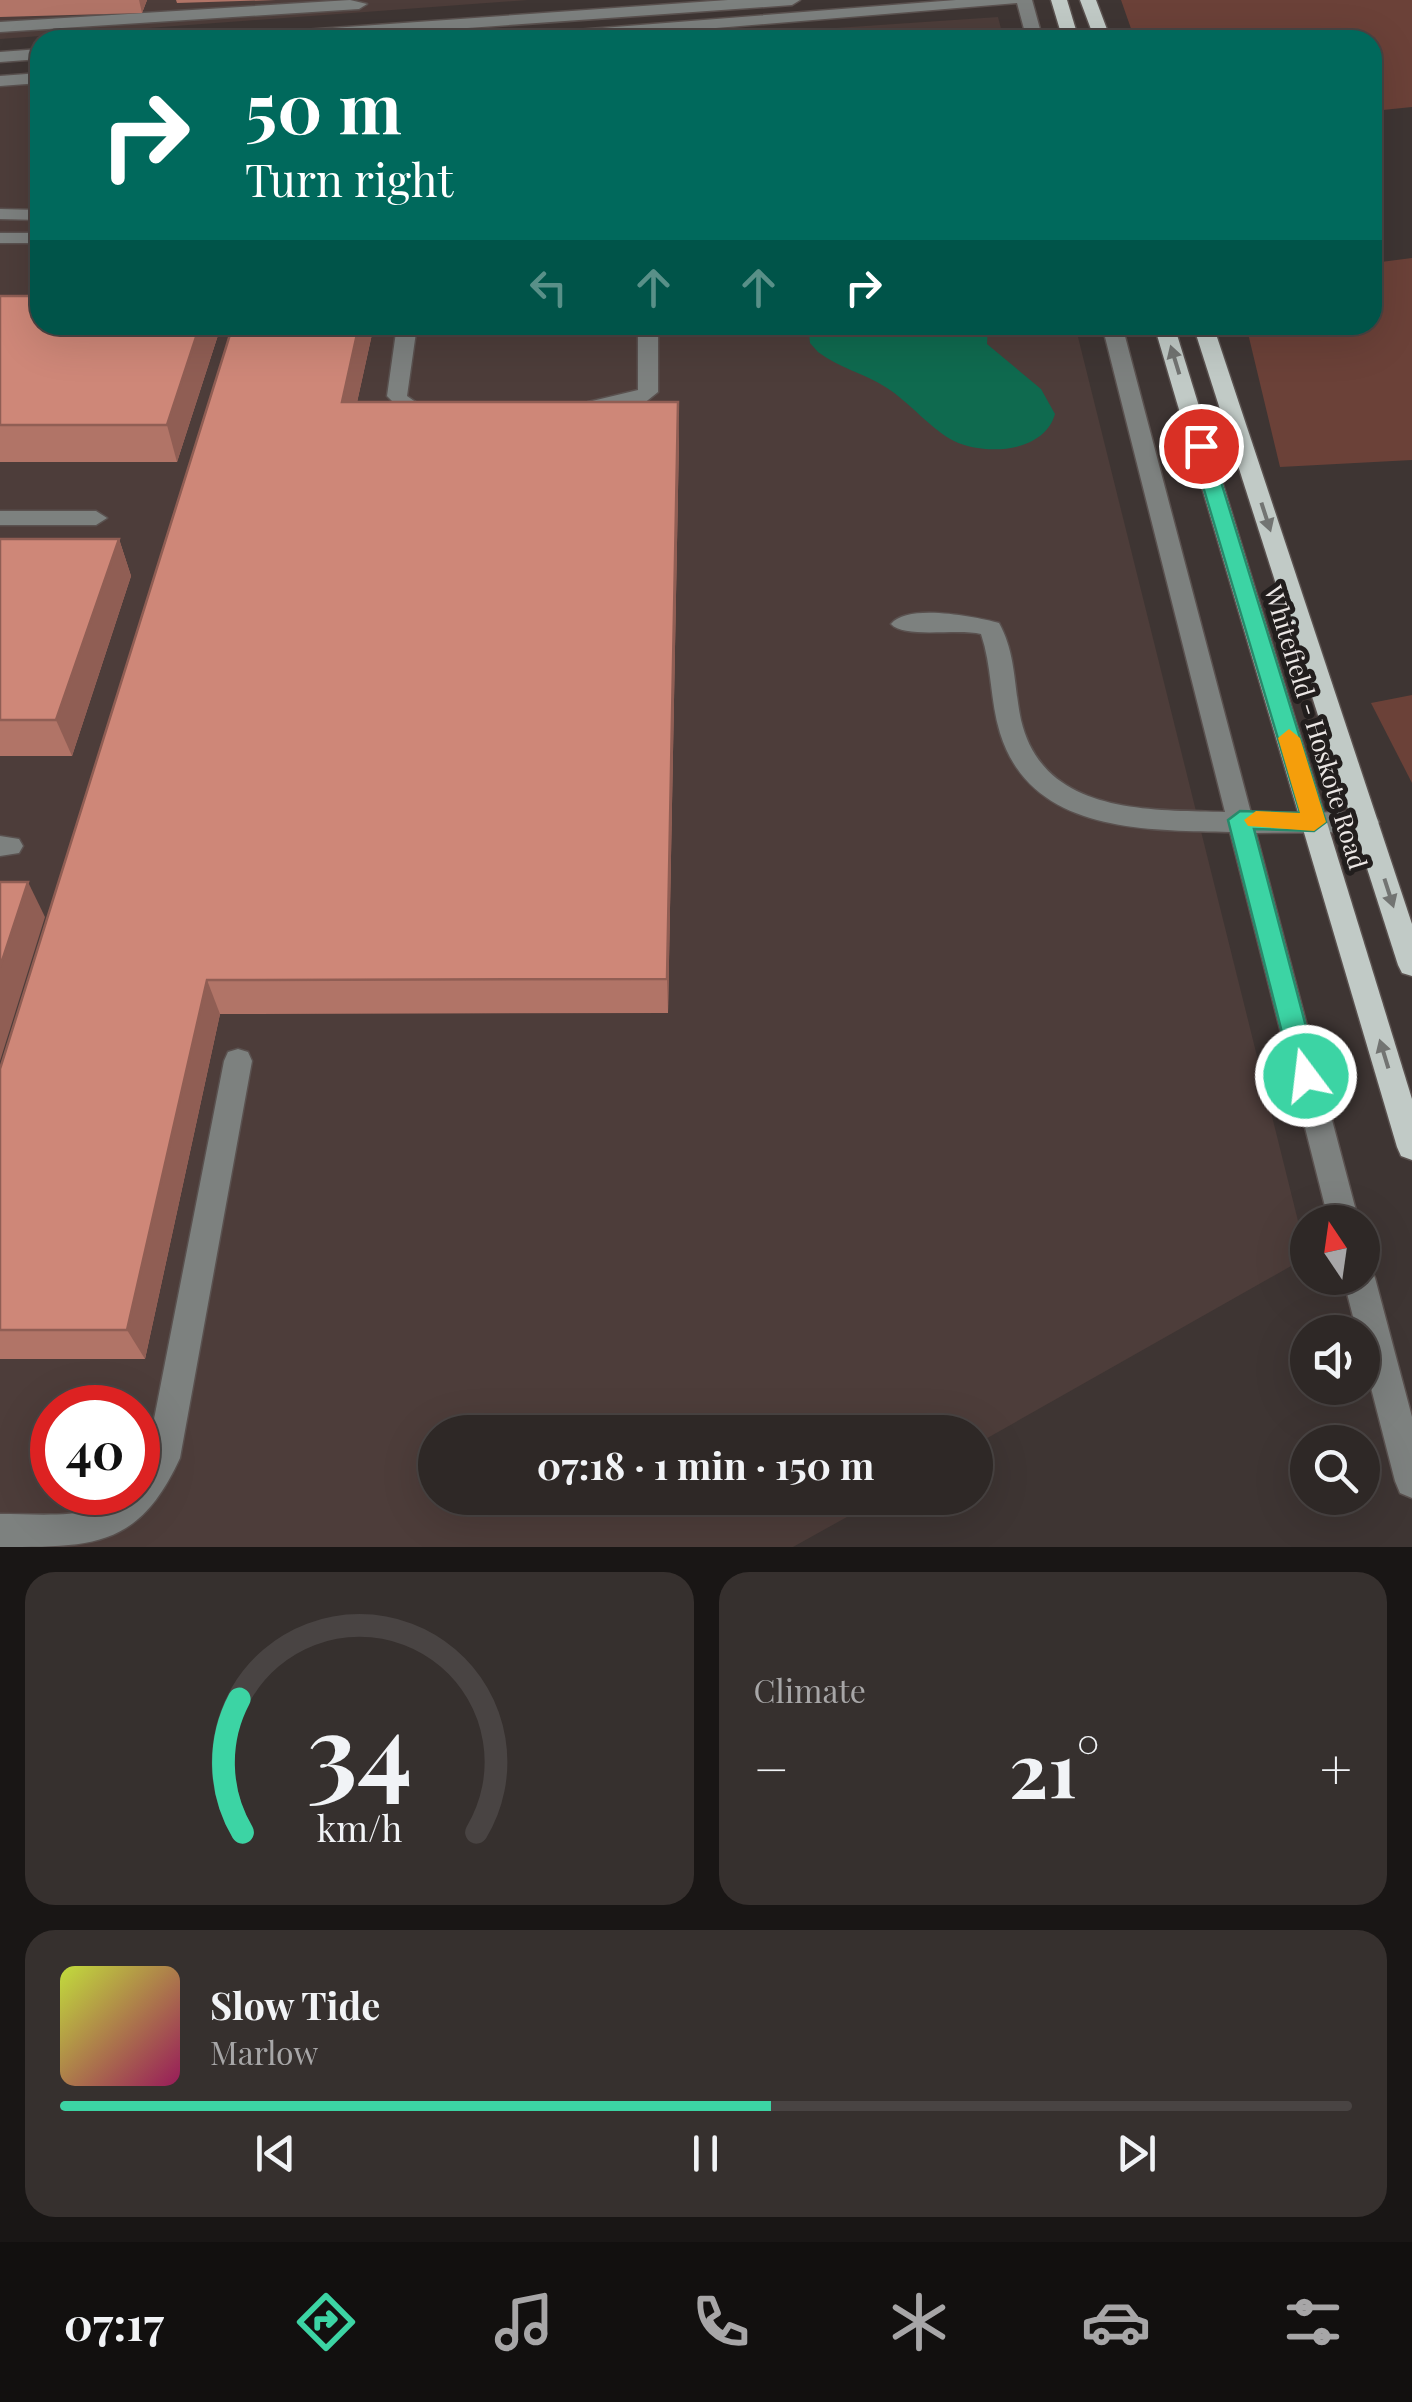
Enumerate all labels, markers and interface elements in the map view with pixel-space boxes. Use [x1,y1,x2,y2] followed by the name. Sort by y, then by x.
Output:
[245,58,402,152] text: 50 m
[80,70,210,200] icon: right
[245,148,453,208] text: Turn right
[521,260,576,315] icon: left
[626,260,681,315] icon: ahead
[731,260,786,315] icon: ahead
[836,260,891,315] icon: right
[1167,344,1182,375] one-way arrow
[1159,404,1244,489] pin
[1174,419,1229,474] icon: arrive
[1259,503,1274,533] one-way arrow
[1258,580,1376,873] street label: Whitefield - Hoskote Road
[1382,878,1397,908] one-way arrow
[1254,1024,1358,1128] position arrow
[1376,1038,1391,1068] one-way arrow
[1290,1205,1380,1295] north arrow
[1290,1205,1380,1515] map controls
[1290,1315,1380,1405] button: sound
[30,1385,160,1515] speed limit sign: 40
[1290,1425,1380,1515] button: search
[537,1439,874,1490] text: 07:18 · 1 min · 150 m
[754,1668,866,1711] text: Climate
[306,1677,412,1816] text: 34
[1009,1717,1100,1817] text: 21°
[754,1730,789,1804] text: −
[1320,1730,1352,1804] text: +
[316,1803,402,1851] text: km/h
[210,1979,380,2030] text: Slow Tide
[210,2030,318,2073] text: Marlow
[248,2126,303,2181] icon: previous
[678,2126,733,2181] icon: pause
[1109,2126,1164,2181] icon: next
[291,2287,361,2357] icon: directions
[489,2287,559,2357] icon: music
[686,2287,756,2357] icon: phone
[884,2287,954,2357] icon: climate
[1081,2287,1151,2357] icon: car
[1278,2287,1348,2357] icon: filters
[64,2292,164,2352] text: 07:17

